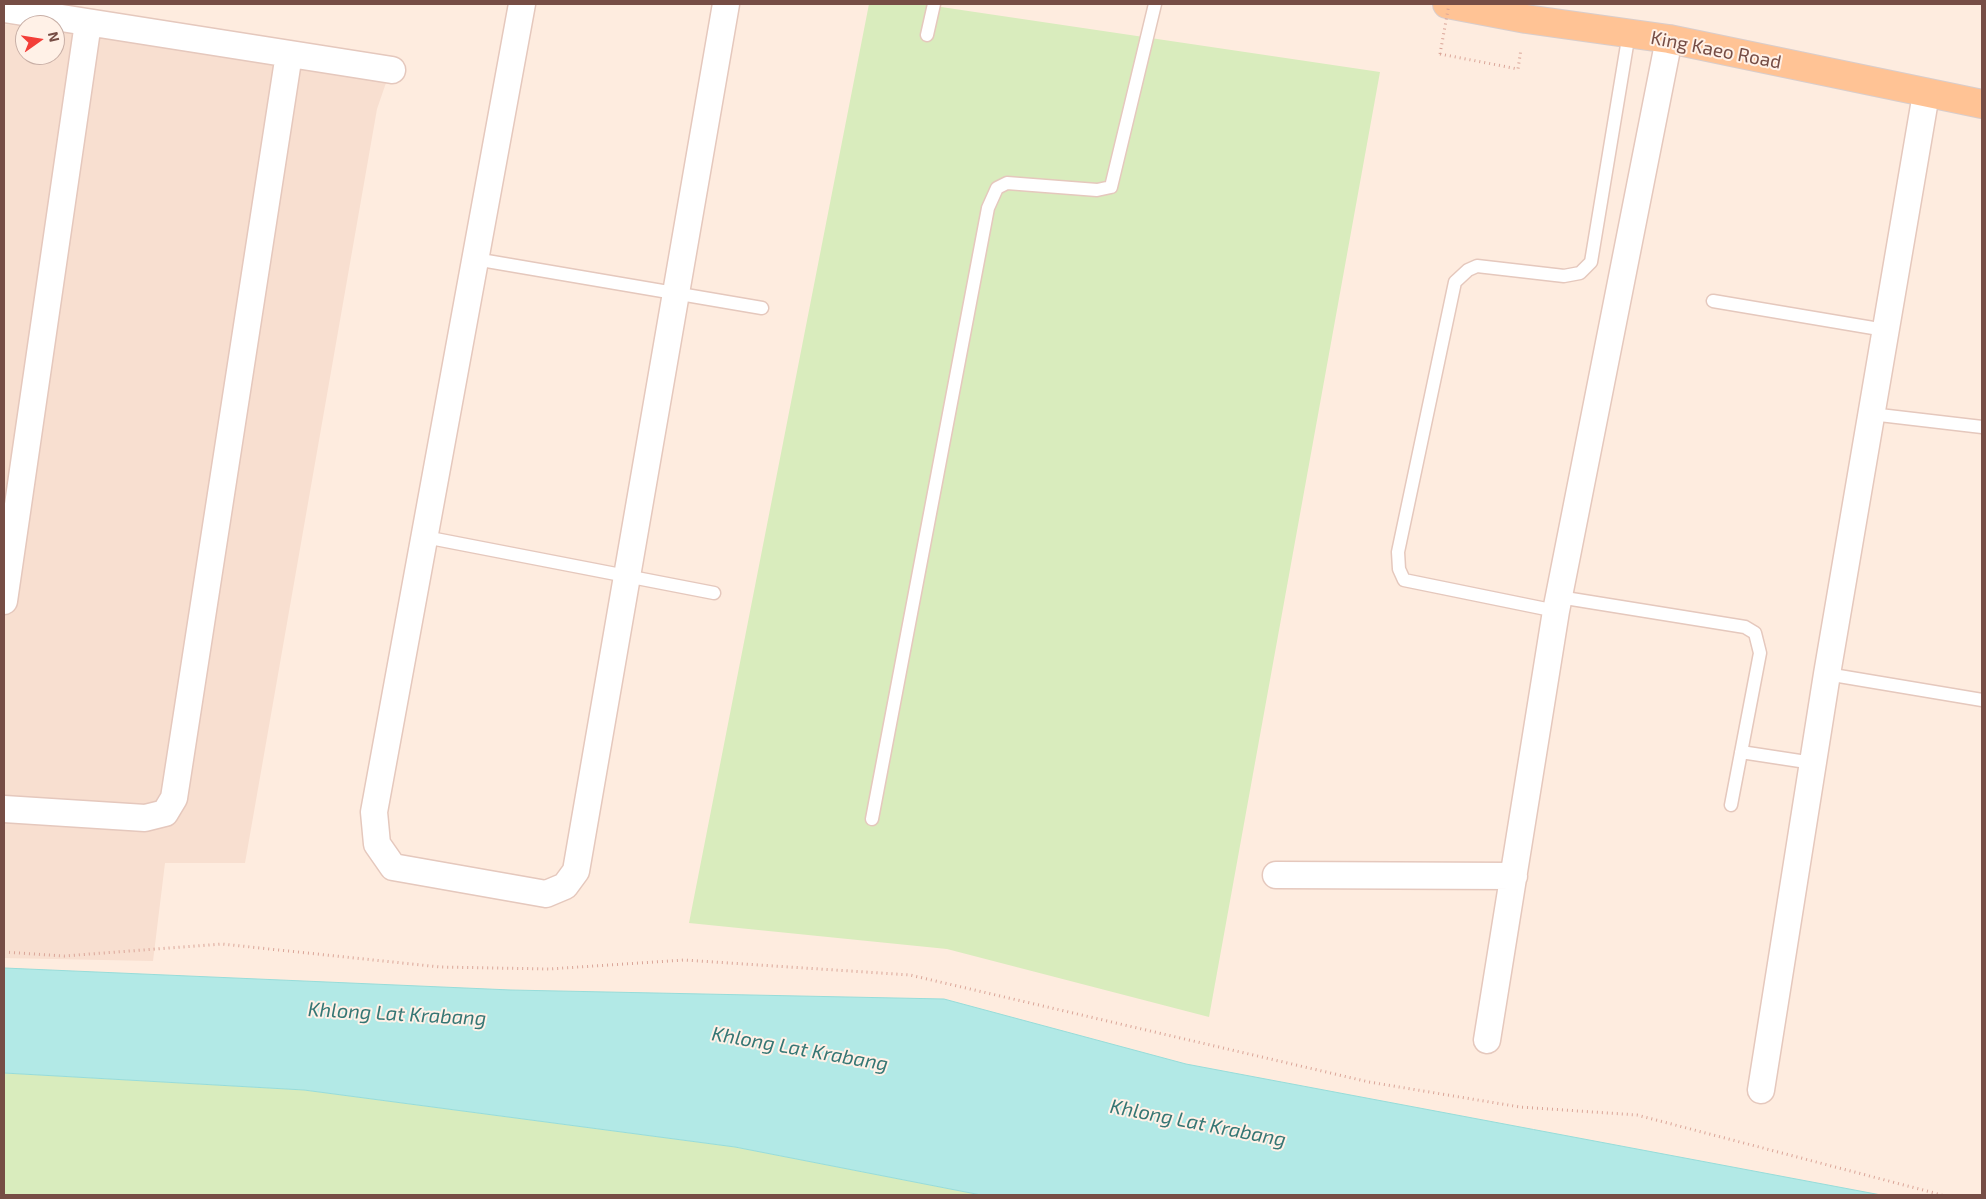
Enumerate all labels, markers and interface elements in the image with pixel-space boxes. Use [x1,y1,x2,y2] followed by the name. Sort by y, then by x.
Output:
[15,15,65,65] north arrow
[1649,26,1783,74] street label: King Kaeo Road
[45,30,64,44] text: N
[307,997,487,1031] water label: Khlong Lat Krabang
[710,1022,890,1076] water label: Khlong Lat Krabang
[1108,1094,1288,1152] water label: Khlong Lat Krabang

